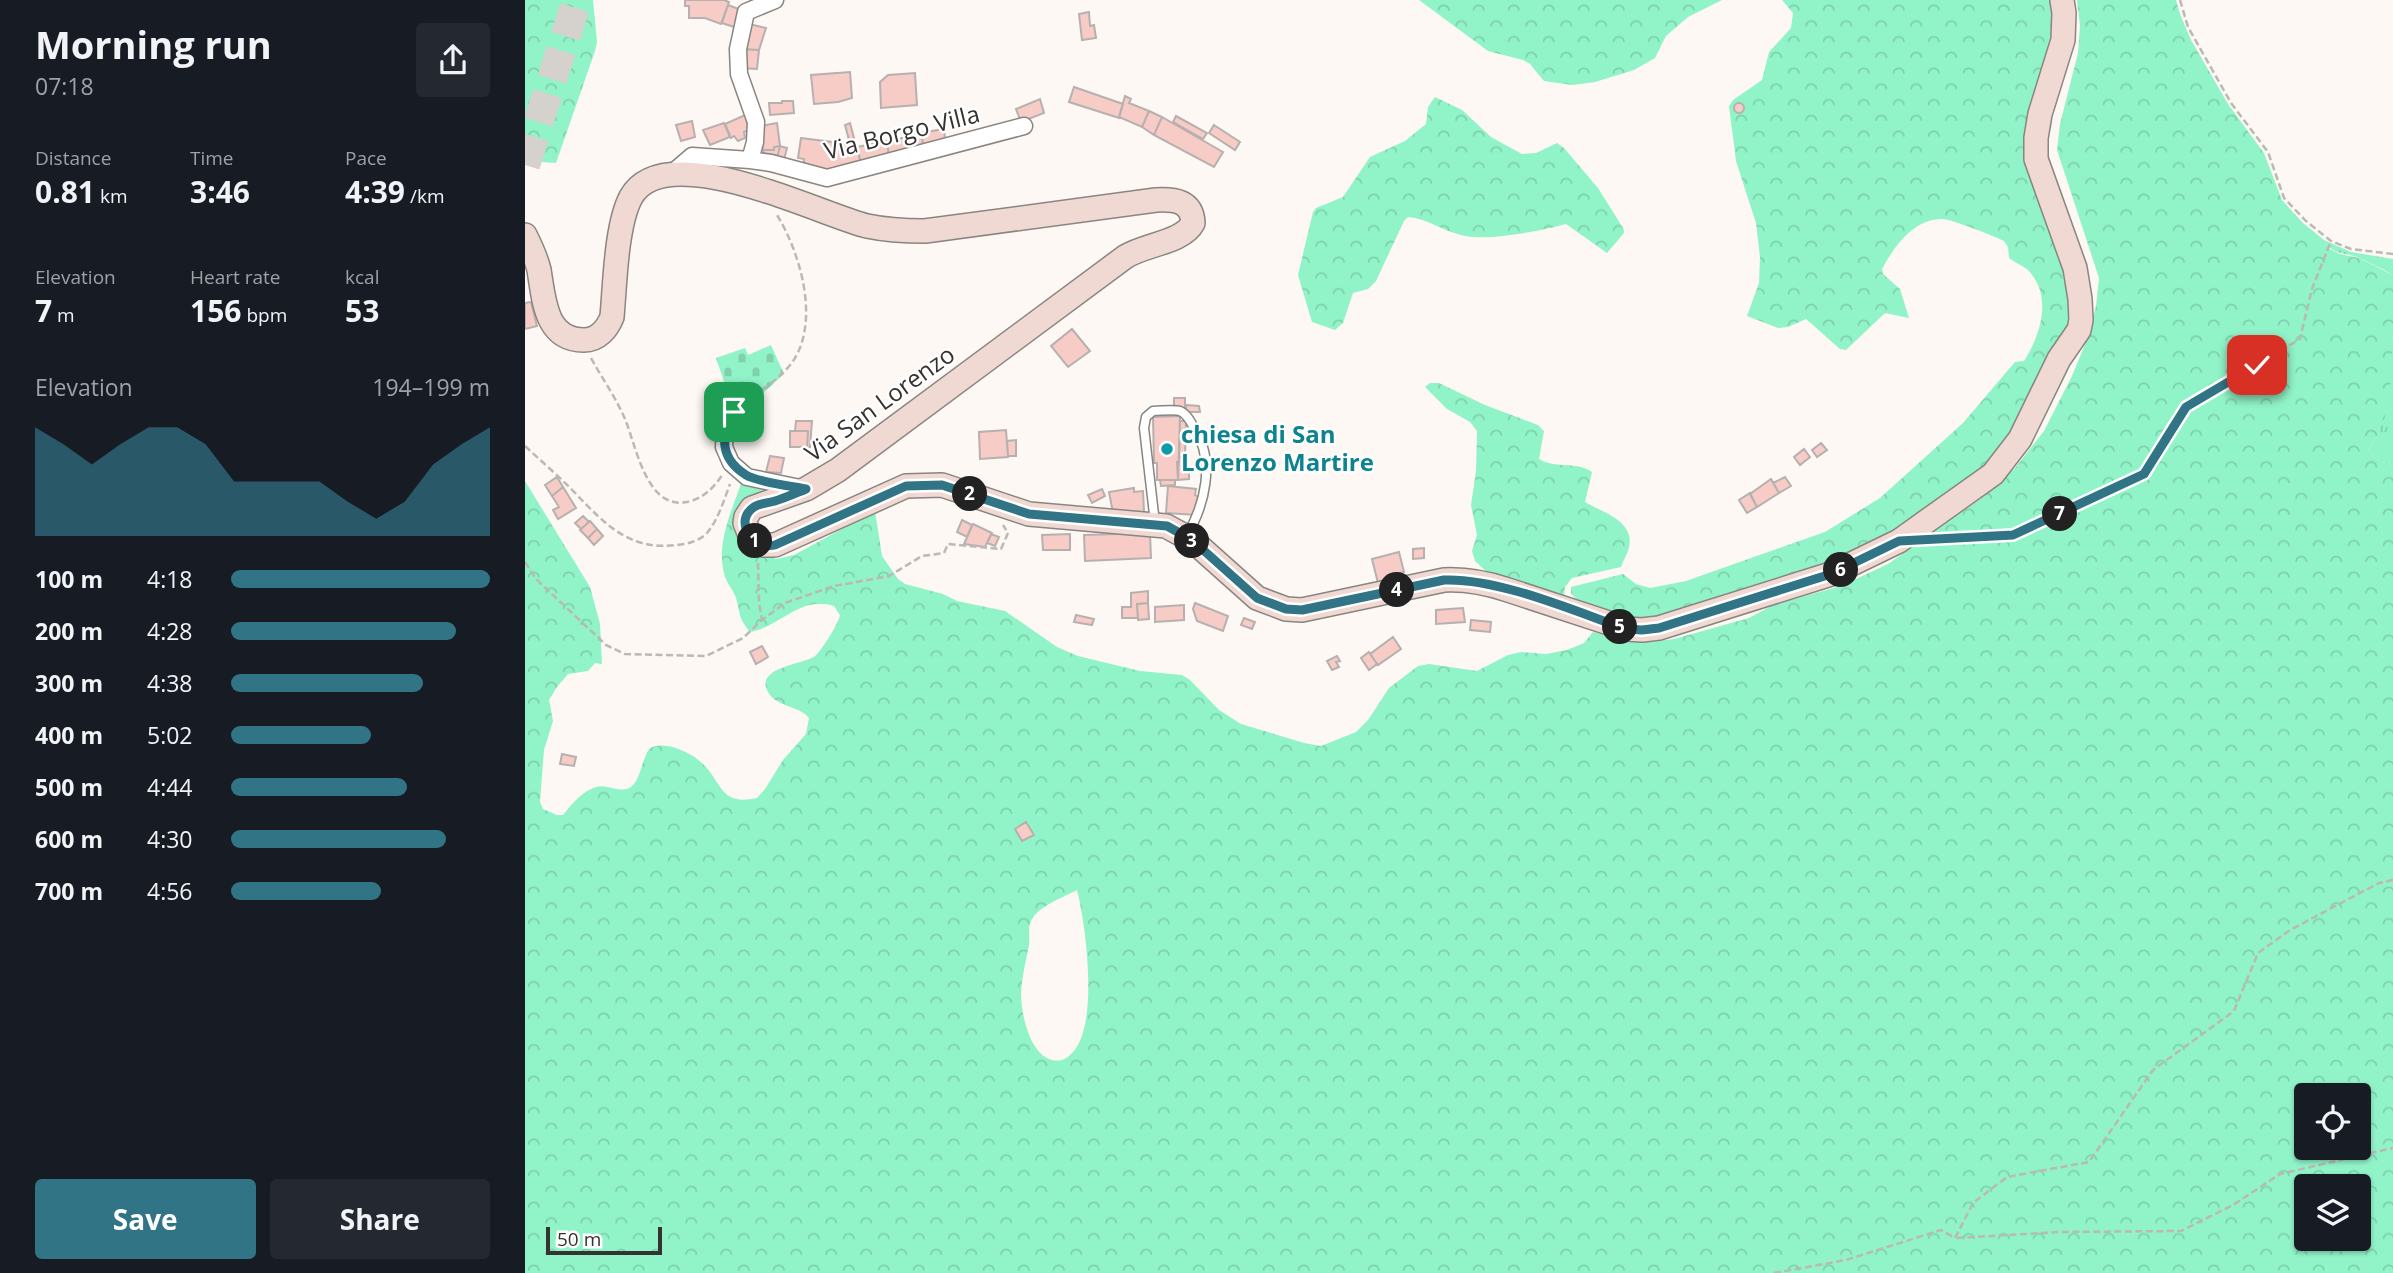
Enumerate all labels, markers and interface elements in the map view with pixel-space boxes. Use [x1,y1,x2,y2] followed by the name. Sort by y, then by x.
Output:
[35,18,272,70] text: Morning run
[416,23,490,97] button: share
[35,70,94,102] text: 07:18
[820,96,983,167] street label: Via Borgo Villa
[35,145,111,171] text: Distance
[190,145,234,171] text: Time
[345,145,387,171] text: Pace
[35,171,95,212] text: 0.81
[190,171,250,212] text: 3:46
[345,171,405,212] text: 4:39
[95,183,128,209] text: km
[405,183,445,209] text: /km
[35,264,116,290] text: Elevation
[190,264,280,290] text: Heart rate
[345,264,379,290] text: kcal
[35,290,52,331] text: 7
[190,290,241,331] text: 156
[345,290,379,331] text: 53
[52,302,75,328] text: m
[241,302,287,328] text: bpm
[2227,335,2287,395] pin
[797,337,961,468] street label: Via San Lorenzo
[2238,346,2276,384] icon: check
[35,371,133,403] text: Elevation
[372,371,490,403] text: 194–199 m
[704,382,764,442] pin
[715,393,753,431] icon: arrive
[1181,417,1374,478] place label: chiesa di San Lorenzo Martire
[1159,441,1175,457] marker: chiesa di San Lorenzo Martire
[953,476,987,512] pin: 2
[964,480,975,506] text: 2
[2043,496,2077,532] pin: 7
[2054,500,2065,526] text: 7
[737,524,772,558] pin: 1
[1175,524,1209,558] pin: 3
[749,527,760,553] text: 1
[1186,527,1197,553] text: 3
[1823,552,1859,588] pin: 6
[1835,556,1846,582] text: 6
[35,563,103,595] text: 100 m
[147,563,193,595] text: 4:18
[1379,572,1415,608] pin: 4
[1391,576,1402,602] text: 4
[1603,610,1637,644] pin: 5
[1614,613,1625,639] text: 5
[35,615,103,647] text: 200 m
[147,615,193,647] text: 4:28
[35,667,103,699] text: 300 m
[147,667,193,699] text: 4:38
[35,719,103,751] text: 400 m
[147,719,193,751] text: 5:02
[35,771,103,803] text: 500 m
[147,771,193,803] text: 4:44
[35,823,103,855] text: 600 m
[147,823,193,855] text: 4:30
[35,875,103,907] text: 700 m
[147,875,193,907] text: 4:56
[2294,1083,2371,1251] map controls
[2294,1083,2371,1160] button: locate
[2294,1174,2371,1251] button: layers
[35,1179,256,1259] button: Save
[270,1179,490,1259] button: Share
[546,1224,661,1256] scale bar
[557,1226,601,1252] text: 50 m

